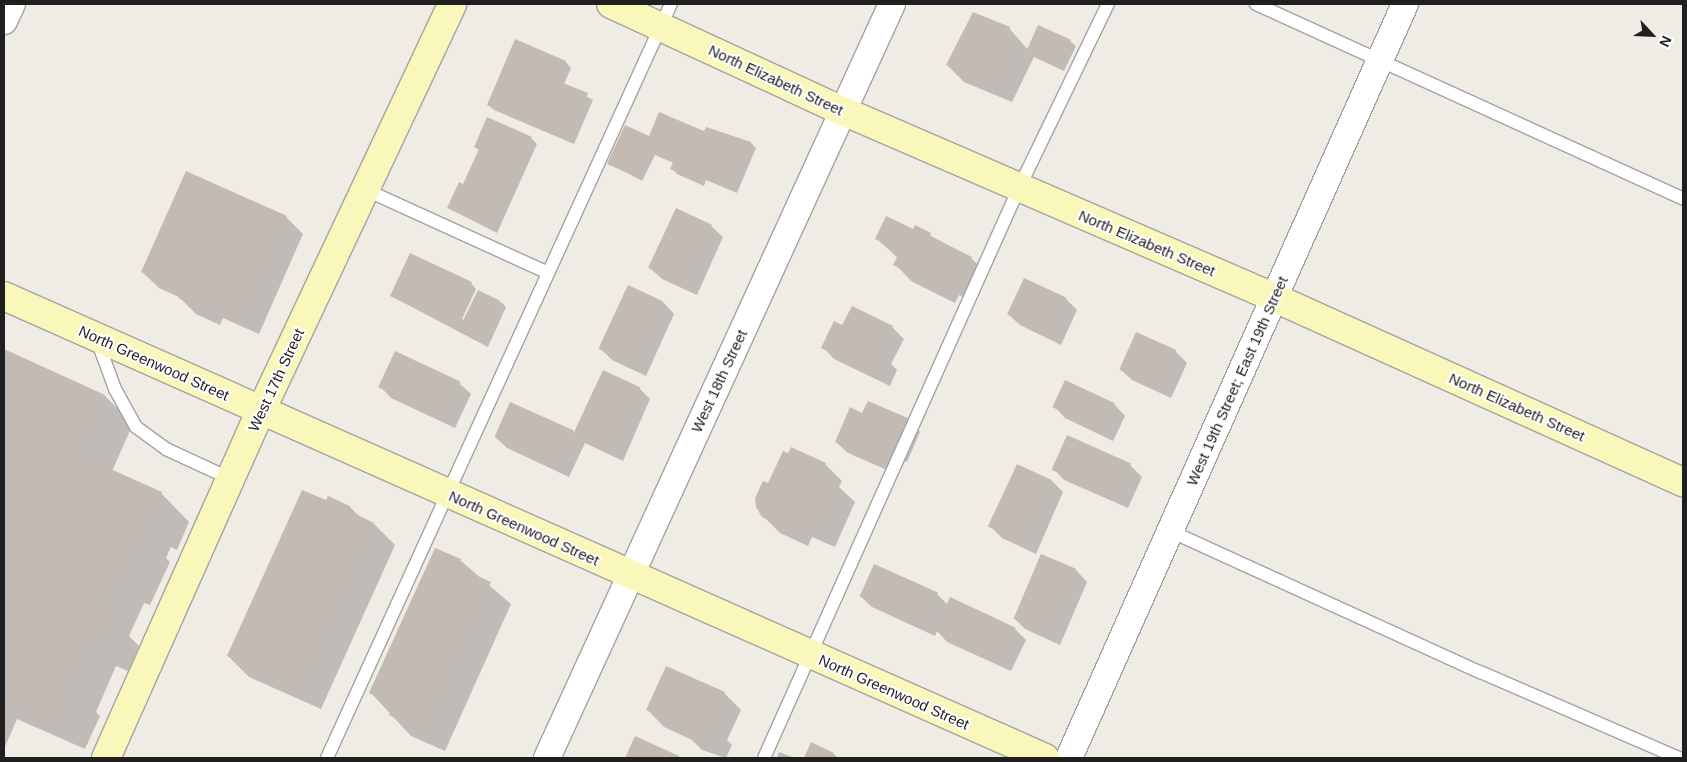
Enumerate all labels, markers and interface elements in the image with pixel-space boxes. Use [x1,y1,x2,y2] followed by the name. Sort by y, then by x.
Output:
[1627,10,1677,60] north arrow
[1656,33,1675,49] text: N
[706,41,846,119] street label: North Elizabeth Street
[1076,206,1218,280] street label: North Elizabeth Street
[1183,273,1291,489] street label: West 19th Street; East 19th Street
[76,322,232,404] street label: North Greenwood Street
[244,326,308,434] street label: West 17th Street
[687,327,751,435] street label: West 18th Street
[1446,369,1588,445] street label: North Elizabeth Street
[446,487,602,569] street label: North Greenwood Street
[816,651,972,733] street label: North Greenwood Street

